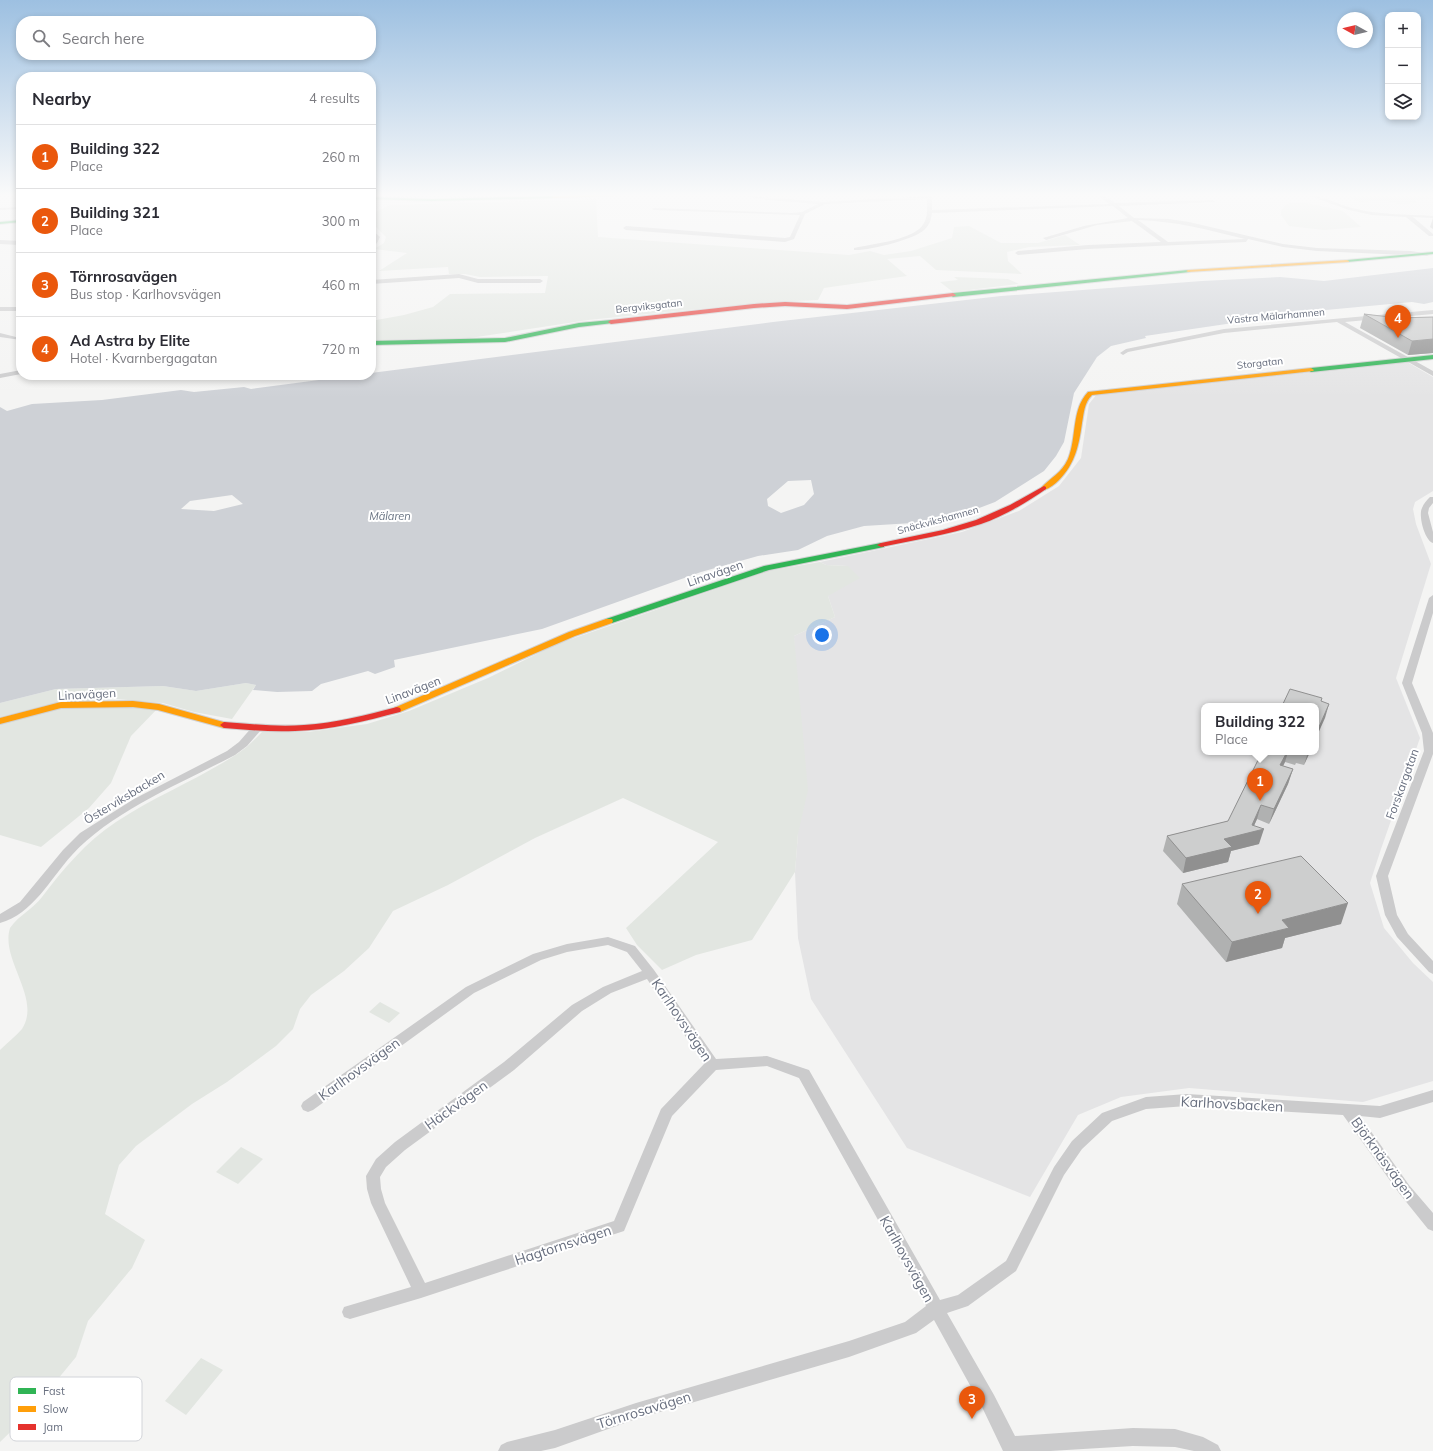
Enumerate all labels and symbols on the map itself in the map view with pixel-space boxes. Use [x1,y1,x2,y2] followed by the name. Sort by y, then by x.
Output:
[1337,12,1373,48] north arrow
[615,296,683,316] street label: Bergviksgatan
[1227,305,1325,327] street label: Västra Mälarhamnen
[1385,305,1411,338] pin: 4
[1236,354,1284,372] street label: Storgatan
[896,503,980,537] street label: Snäckvikshamnen
[369,509,411,523] water label: Mälaren
[685,556,745,590] street label: Linavägen
[812,625,832,645] your location
[383,673,443,707] street label: Linavägen
[58,685,116,703] street label: Linavägen
[1382,747,1422,821] street label: Forskargatan
[81,767,167,827] street label: Österviksbacken
[1247,768,1273,801] pin: 1
[1245,881,1271,914] pin: 2
[648,975,716,1065] street label: Karlhovsvägen
[315,1034,403,1104] street label: Karlhovsvägen
[421,1076,491,1134] street label: Häckvägen
[1180,1092,1284,1116] street label: Karlhovsbacken
[1347,1114,1419,1202] street label: Björknäsvägen
[876,1213,938,1305] street label: Karlhovsvägen
[512,1221,614,1269] street label: Hagtornsvägen
[10,1377,142,1441] legend
[43,1384,65,1398] text: Fast
[959,1386,985,1419] pin: 3
[595,1387,693,1433] street label: Törnrosavägen
[43,1402,69,1416] text: Slow
[43,1420,63,1434] text: Jam

